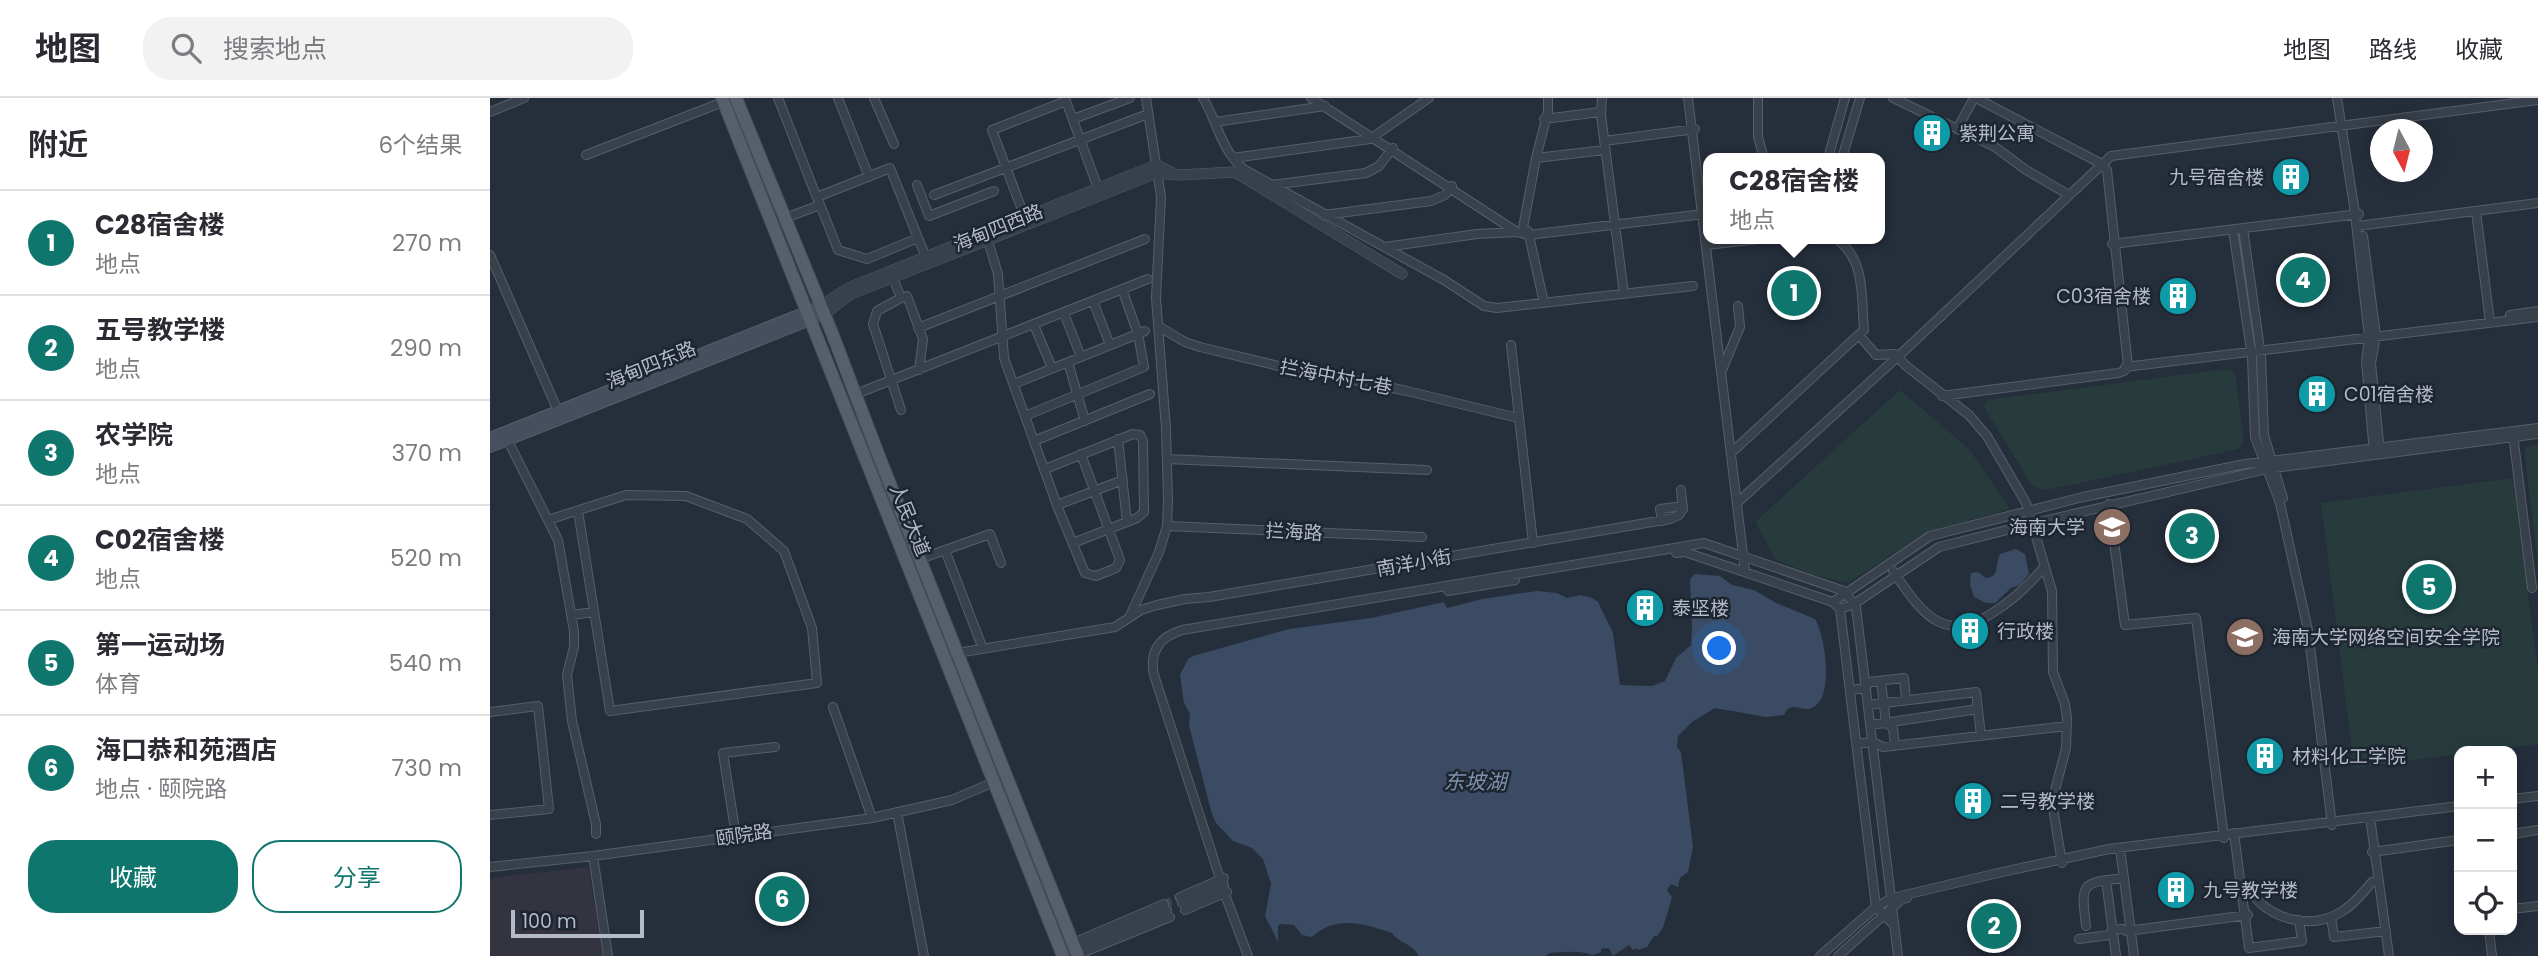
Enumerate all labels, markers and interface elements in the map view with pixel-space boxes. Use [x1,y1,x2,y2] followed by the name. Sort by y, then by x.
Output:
[143,17,633,80] search box
[35,25,101,72] text: 地图
[167,29,205,67] icon: search
[223,31,327,67] text: 搜索地点
[2283,33,2331,66] text: 地图
[2369,33,2417,66] text: 路线
[2455,33,2503,66] text: 收藏
[1911,112,1953,154] building icon: 紫荆公寓
[2370,119,2433,182] north arrow
[1959,120,2035,147] place label: 紫荆公寓
[28,123,88,166] text: 附近
[378,129,462,161] text: 6个结果
[1703,153,1885,244] popup
[2270,156,2312,198] building icon: 九号宿舍楼
[1729,163,1859,199] text: C28宿舍楼
[2169,164,2264,191] place label: 九号宿舍楼
[949,198,1047,258] street label: 海甸四西路
[1729,204,1775,236] text: 地点
[95,207,225,243] text: C28宿舍楼
[47,227,55,259] text: 1
[392,227,462,259] text: 270 m
[95,248,141,280] text: 地点
[2280,254,2326,306] pin: 4
[1771,267,1817,319] pin: 1
[2157,275,2199,317] building icon: C03宿舍楼
[2056,283,2151,310] place label: C03宿舍楼
[95,312,225,348] text: 五号教学楼
[44,332,58,364] text: 2
[390,332,462,364] text: 290 m
[602,335,700,395] street label: 海甸四东路
[95,353,141,385] text: 地点
[1277,353,1395,401] street label: 拦海中村七巷
[2296,373,2338,415] building icon: C01宿舍楼
[2344,381,2434,408] place label: C01宿舍楼
[95,417,173,453] text: 农学院
[44,437,58,469] text: 3
[392,437,462,469] text: 370 m
[95,458,141,490] text: 地点
[883,480,937,560] street label: 人民大道
[2091,506,2133,548] school or university icon: 海南大学
[2169,510,2215,562] pin: 3
[2009,514,2085,541] place label: 海南大学
[1265,517,1323,547] street label: 拦海路
[95,522,225,558] text: C02宿舍楼
[43,542,59,574] text: 4
[390,542,462,574] text: 520 m
[1374,543,1454,583] street label: 南洋小街
[2406,561,2452,613] pin: 5
[95,563,141,595] text: 地点
[1624,587,1666,629] building icon: 泰坚楼
[1672,595,1729,622] place label: 泰坚楼
[1949,610,1991,652] building icon: 行政楼
[2224,616,2266,658] school or university icon: 海南大学网络空间安全学院
[1997,618,2054,645] place label: 行政楼
[2272,624,2500,651] place label: 海南大学网络空间安全学院
[95,627,225,663] text: 第一运动场
[1702,631,1736,665] your location
[44,647,58,679] text: 5
[389,647,462,679] text: 540 m
[95,668,141,700] text: 体育
[95,732,277,768] text: 海口恭和苑酒店
[2244,735,2286,777] building icon: 材料化工学院
[2292,743,2406,770] place label: 材料化工学院
[2454,746,2517,935] map controls
[2454,746,2517,809] button: +
[44,752,58,784] text: 6
[392,752,462,784] text: 730 m
[1444,767,1509,796] water label: 东坡湖
[95,773,227,805] text: 地点 · 颐院路
[1952,780,1994,822] building icon: 二号教学楼
[2000,788,2095,815] place label: 二号教学楼
[2454,809,2517,872] button: −
[714,818,774,852] street label: 颐院路
[28,840,238,913] button: 收藏
[252,840,462,913] button: 分享
[2155,869,2197,911] building icon: 九号教学楼
[2454,872,2517,935] button: locate
[759,873,805,925] pin: 6
[2203,877,2298,904] place label: 九号教学楼
[1971,900,2017,952] pin: 2
[511,907,644,939] scale bar
[522,908,577,935] text: 100 m

